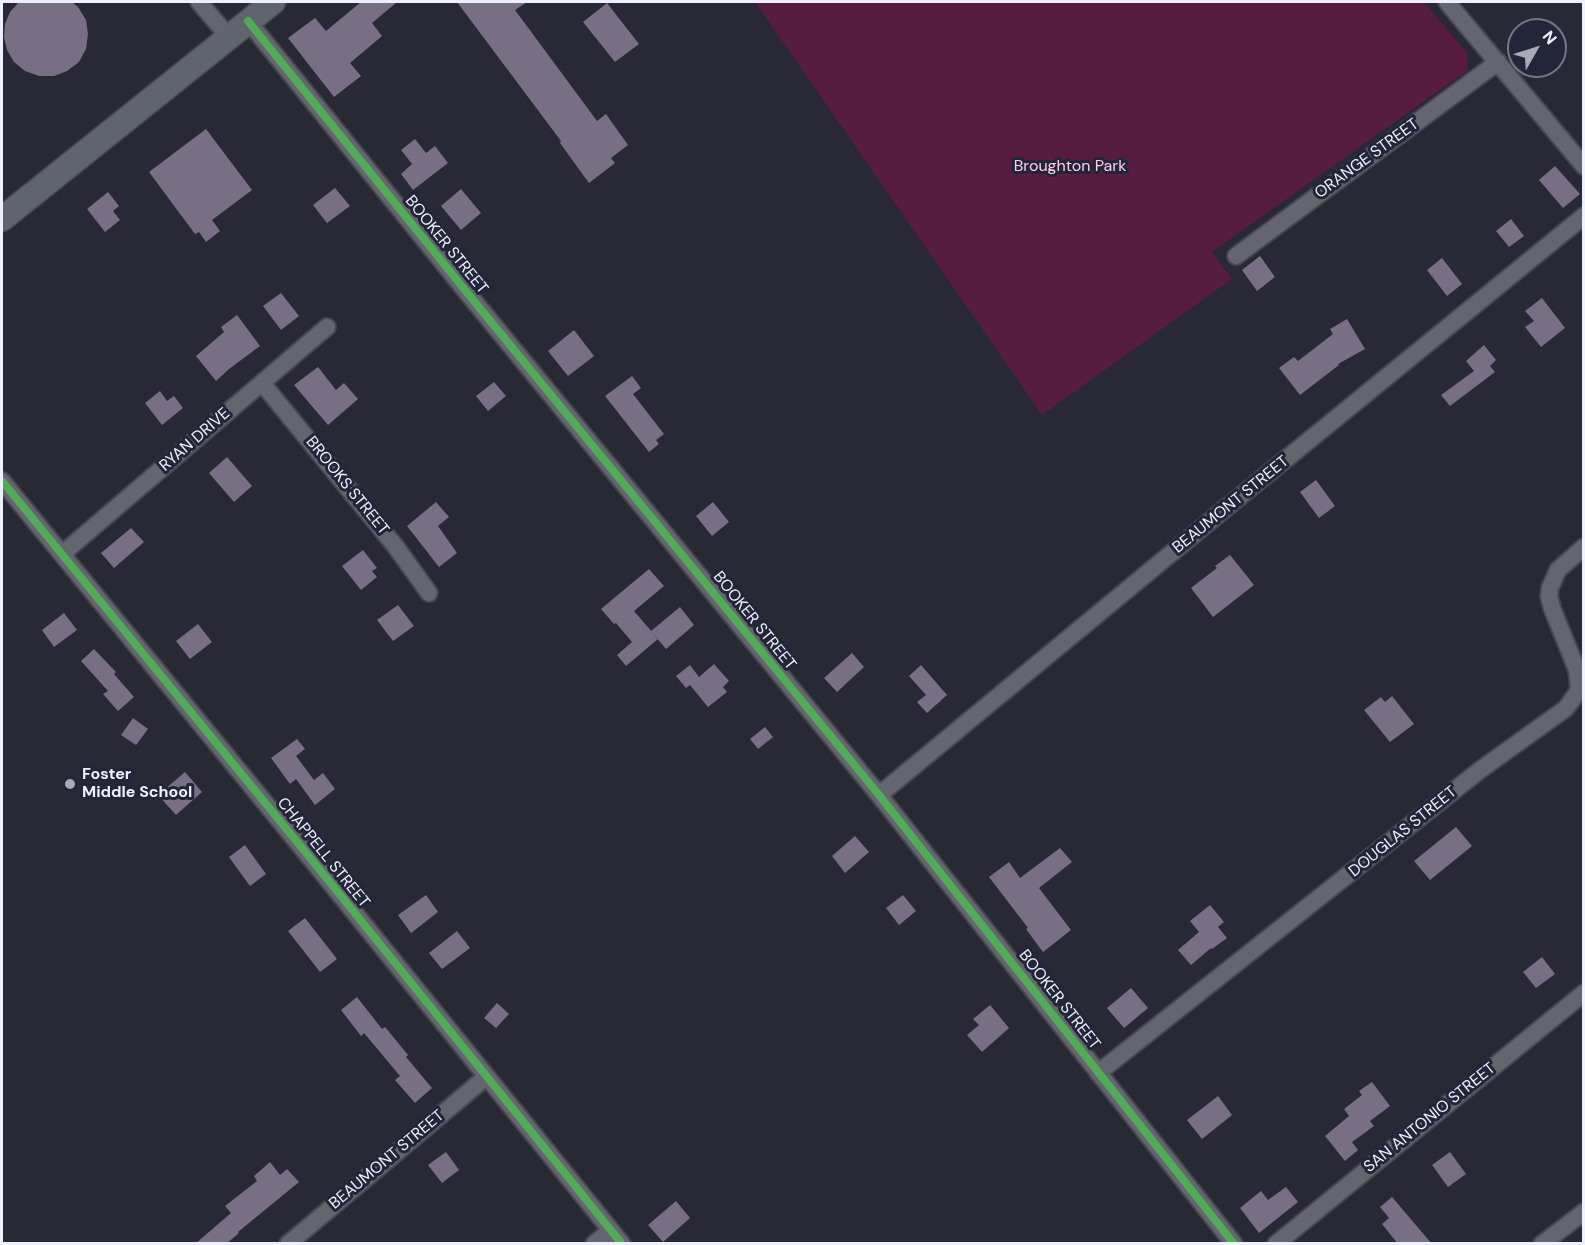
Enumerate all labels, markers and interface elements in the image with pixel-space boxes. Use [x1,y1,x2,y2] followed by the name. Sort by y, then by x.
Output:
[1507,18,1567,78] north arrow
[1538,26,1562,49] text: N
[1311,115,1423,203] street label: ORANGE STREET
[1014,157,1126,177] park label: Broughton Park
[400,192,492,298] street label: BOOKER STREET
[156,404,234,476] street label: RYAN DRIVE
[301,433,393,539] street label: BROOKS STREET
[1169,452,1293,558] street label: BEAUMONT STREET
[708,568,800,674] street label: BOOKER STREET
[82,765,192,803] place label: Foster Middle School
[63,777,77,791] marker: Foster Middle School
[1345,783,1461,881] street label: DOUGLAS STREET
[273,794,373,912] street label: CHAPPELL STREET
[1014,946,1104,1054] street label: BOOKER STREET
[1360,1059,1500,1177] street label: SAN ANTONIO STREET
[326,1106,448,1214] street label: BEAUMONT STREET

